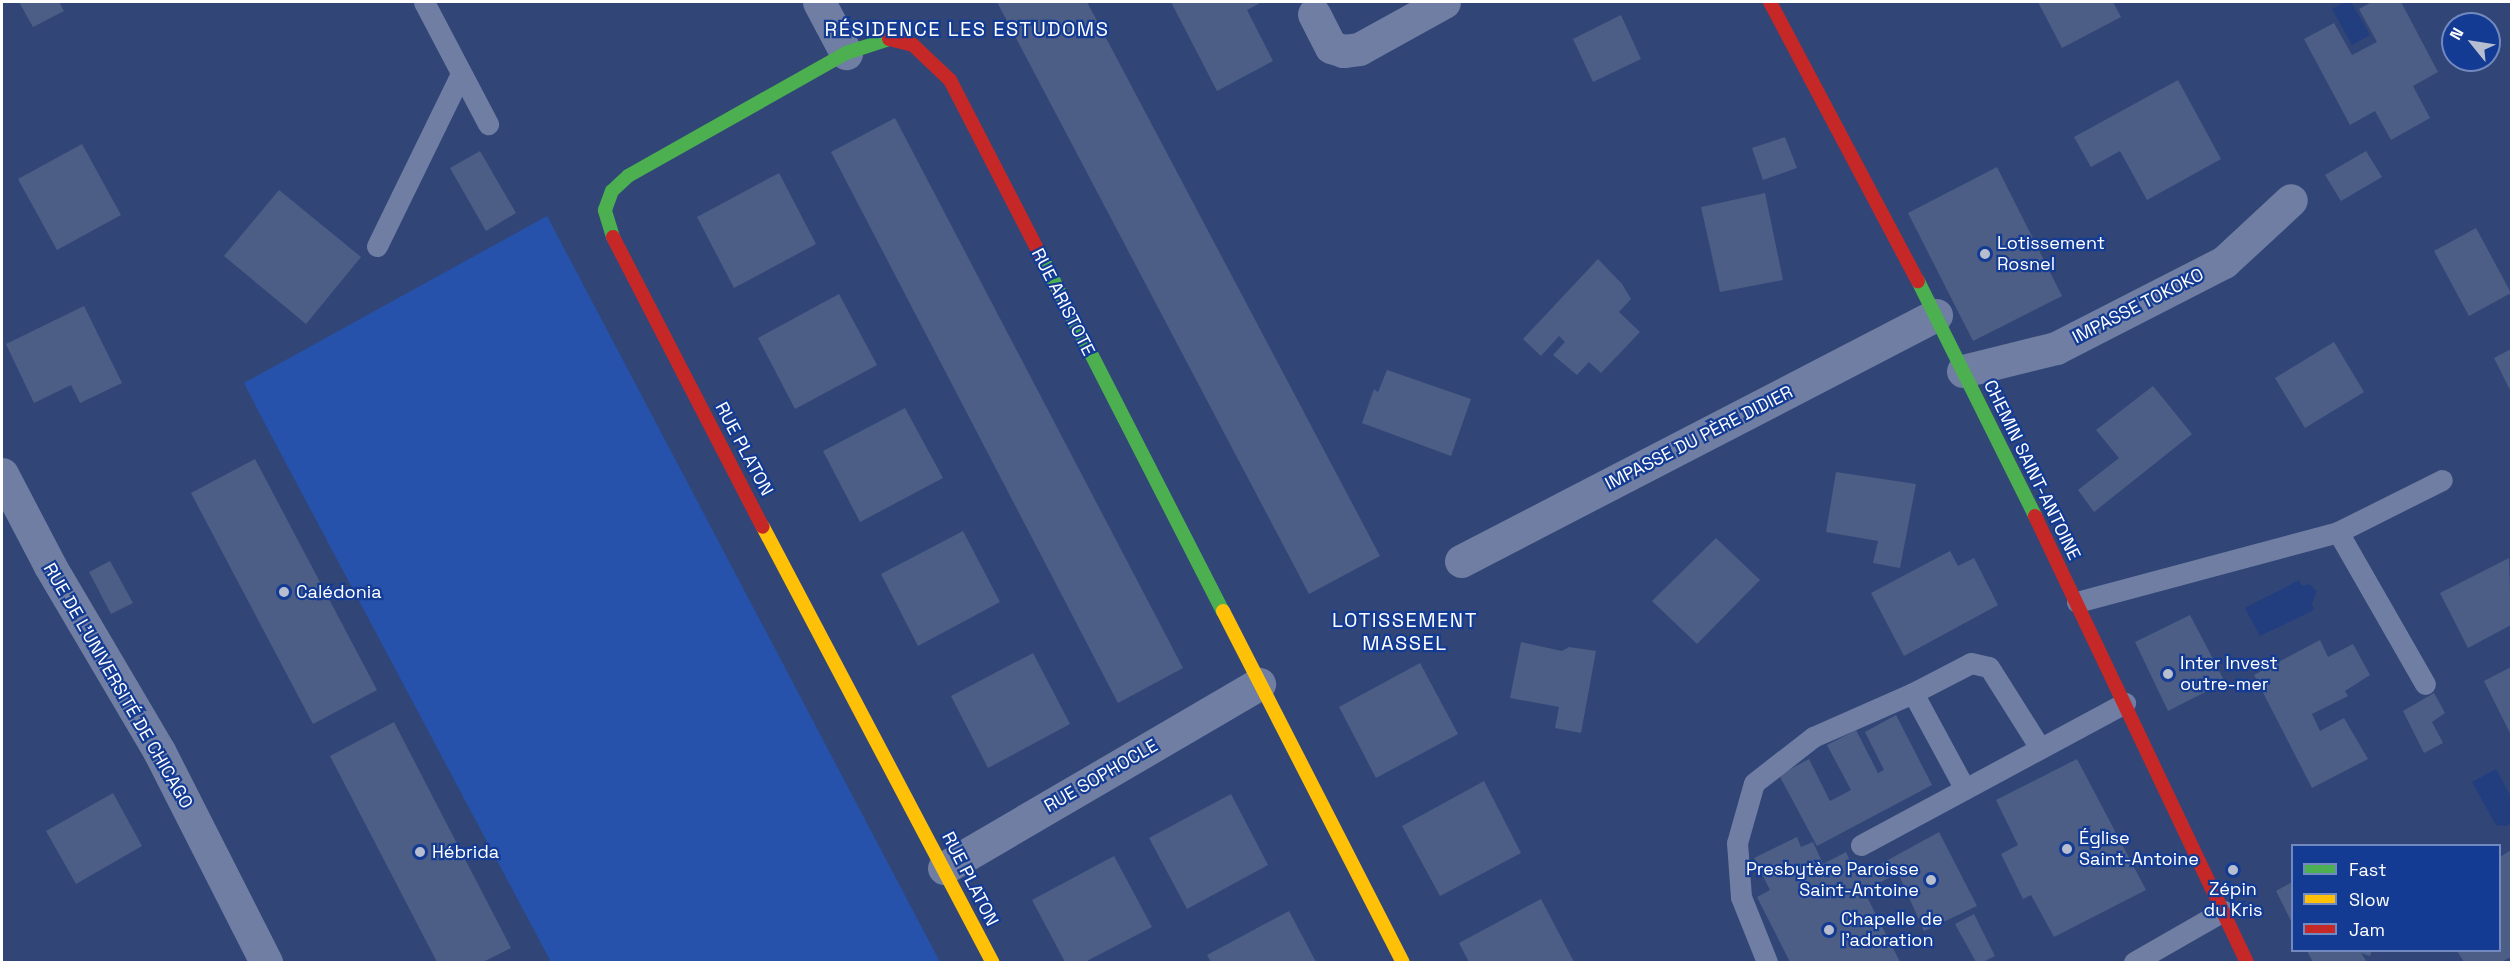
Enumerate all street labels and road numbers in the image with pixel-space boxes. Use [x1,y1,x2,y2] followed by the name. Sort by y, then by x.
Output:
[1027,245,1099,359] street label: RUE ARISTOTE
[2069,263,2207,349] street label: IMPASSE TOKOKO
[1979,376,2085,564] street label: CHEMIN SAINT-ANTOINE
[1602,381,1796,495] street label: IMPASSE DU PÈRE DIDIER
[710,399,778,499] street label: RUE PLATON
[39,559,197,813] street label: RUE DE L’UNIVERSITÉ DE CHICAGO
[1040,735,1162,817] street label: RUE SOPHOCLE
[937,828,1003,930] street label: RUE PLATON

